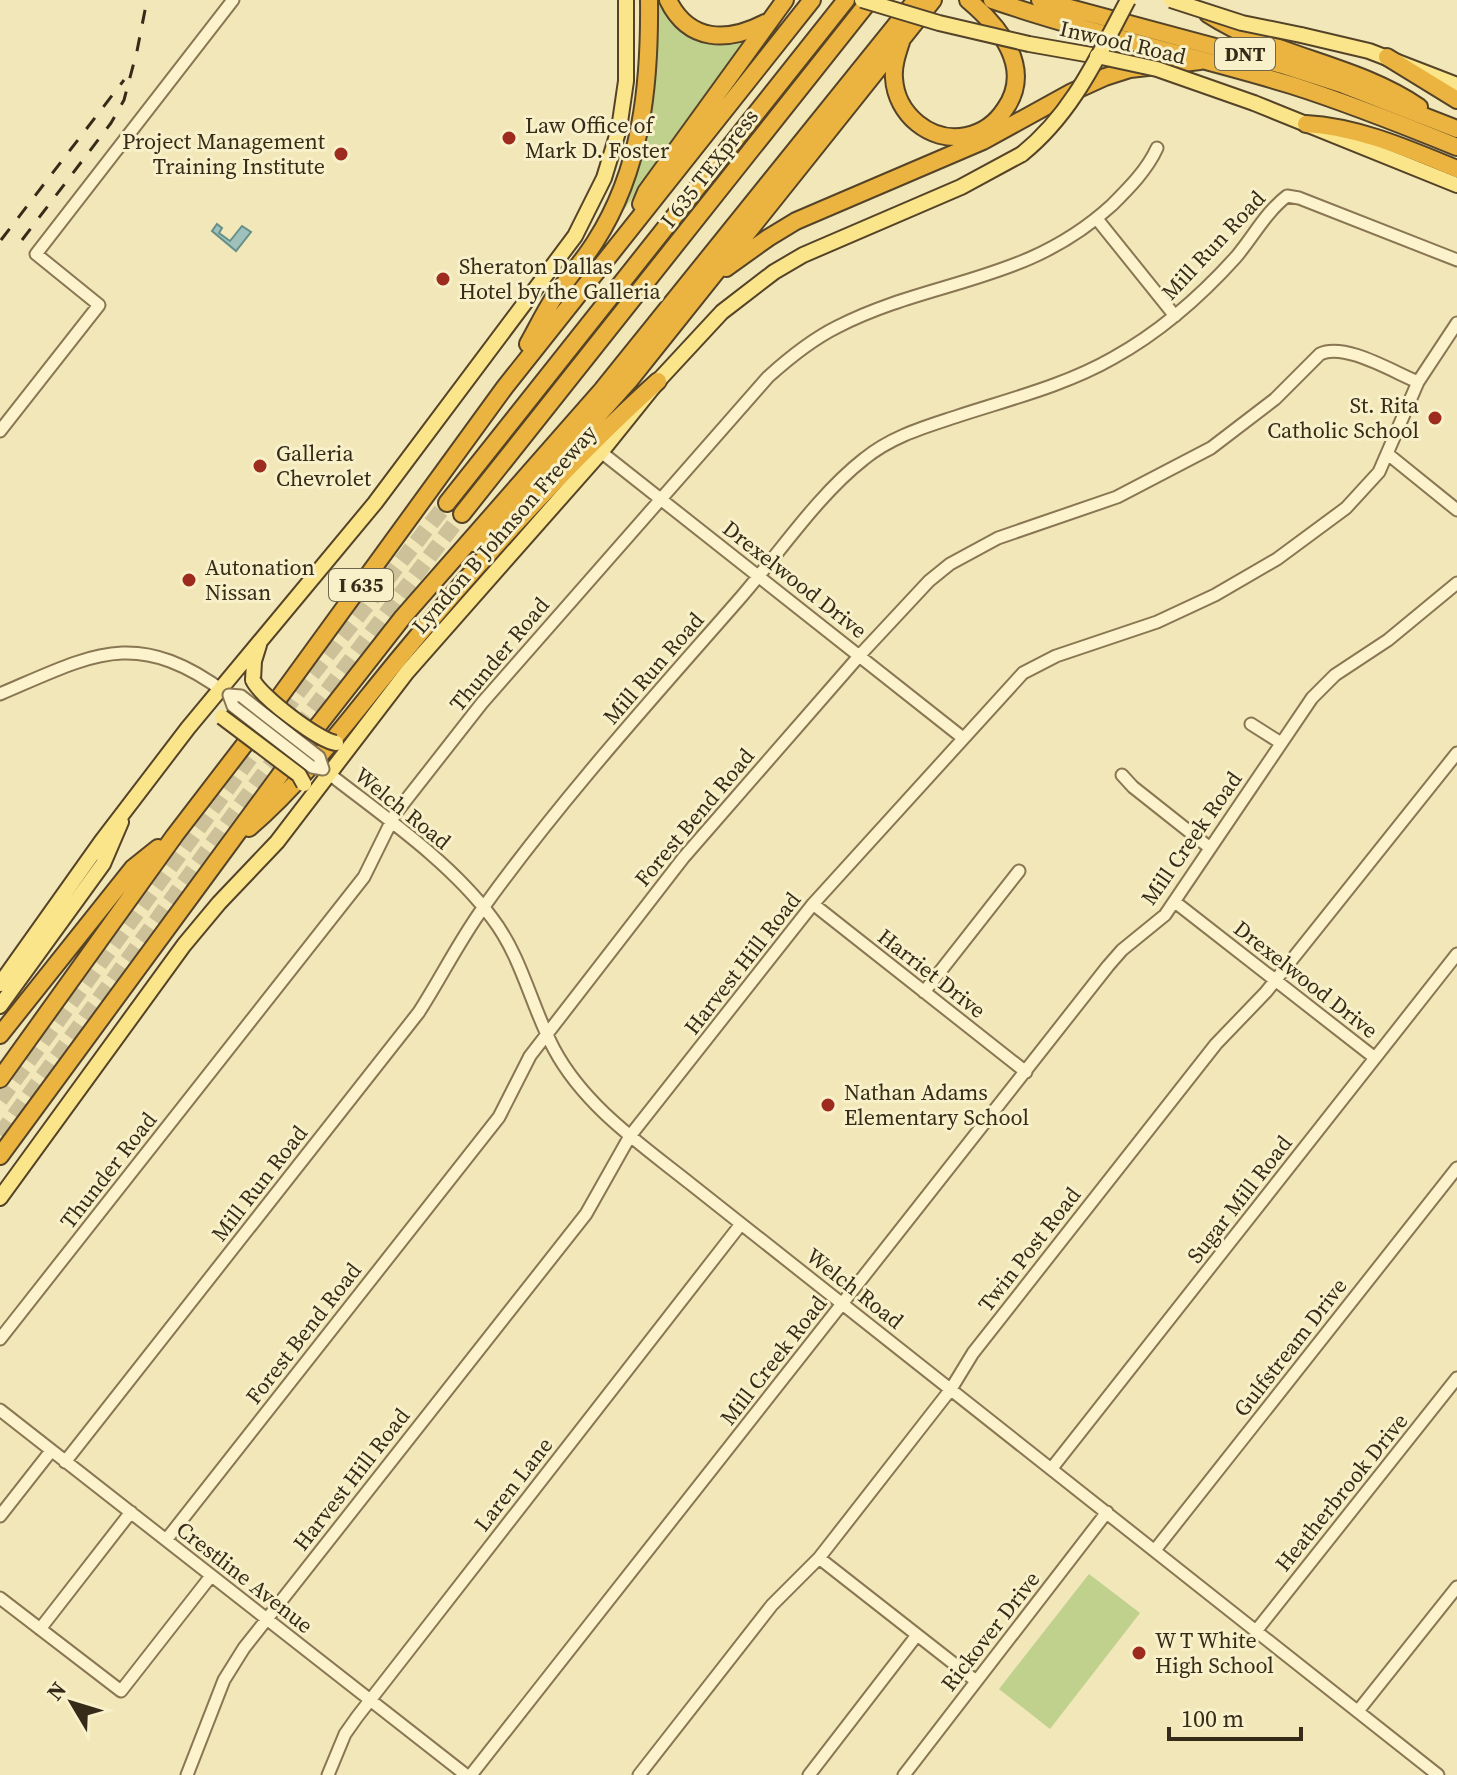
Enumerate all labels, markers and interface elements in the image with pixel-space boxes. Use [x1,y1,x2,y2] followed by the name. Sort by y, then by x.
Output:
[1057,13,1190,71] street label: Inwood Road
[1215,38,1275,70] road number: DNT
[653,102,765,234] street label: I 635 TEXpress
[525,110,670,165] place label: Law Office of Mark D. Foster
[122,126,326,181] place label: Project Management Training Institute
[500,129,518,147] marker: Law Office of Mark D. Foster
[332,145,350,163] marker: Project Management Training Institute
[1154,183,1272,306] street label: Mill Run Road
[459,251,662,306] place label: Sheraton Dallas Hotel by the Galleria
[434,270,452,288] marker: Sheraton Dallas Hotel by the Galleria
[1267,390,1420,445] place label: St. Rita Catholic School
[1426,409,1444,427] marker: St. Rita Catholic School
[405,418,604,640] street label: Lyndon B Johnson Freeway
[276,438,372,493] place label: Galleria Chevrolet
[251,457,269,475] marker: Galleria Chevrolet
[717,513,873,645] street label: Drexelwood Drive
[205,552,315,607] place label: Autonation Nissan
[329,569,393,601] road number: I 635
[180,571,198,589] marker: Autonation Nissan
[442,590,556,717] street label: Thunder Road
[596,605,711,731] street label: Mill Run Road
[627,741,761,892] street label: Forest Bend Road
[349,760,458,856] street label: Welch Road
[1134,765,1249,911] street label: Mill Creek Road
[677,885,807,1040] street label: Harvest Hill Road
[1228,913,1384,1045] street label: Drexelwood Drive
[872,921,992,1025] street label: Harriet Drive
[844,1077,1029,1132] place label: Nathan Adams Elementary School
[819,1096,837,1114] marker: Nathan Adams Elementary School
[53,1105,163,1235] street label: Thunder Road
[204,1118,314,1247] street label: Mill Run Road
[1180,1128,1299,1269] street label: Sugar Mill Road
[971,1180,1087,1318] street label: Twin Post Road
[800,1241,910,1336] street label: Welch Road
[238,1256,368,1410] street label: Forest Bend Road
[1226,1272,1354,1422] street label: Gulfstream Drive
[713,1289,833,1431] street label: Mill Creek Road
[286,1401,416,1556] street label: Harvest Hill Road
[1268,1407,1414,1577] street label: Heatherbrook Drive
[467,1431,559,1537] street label: Laren Lane
[170,1514,320,1640] street label: Crestline Avenue
[934,1565,1046,1697] street label: Rickover Drive
[1155,1625,1274,1680] place label: W T White High School
[1130,1644,1148,1662] marker: W T White High School
[32,1663,112,1743] north arrow
[39,1675,73,1706] text: N
[1169,1691,1301,1741] scale bar
[1181,1702,1244,1735] text: 100 m

